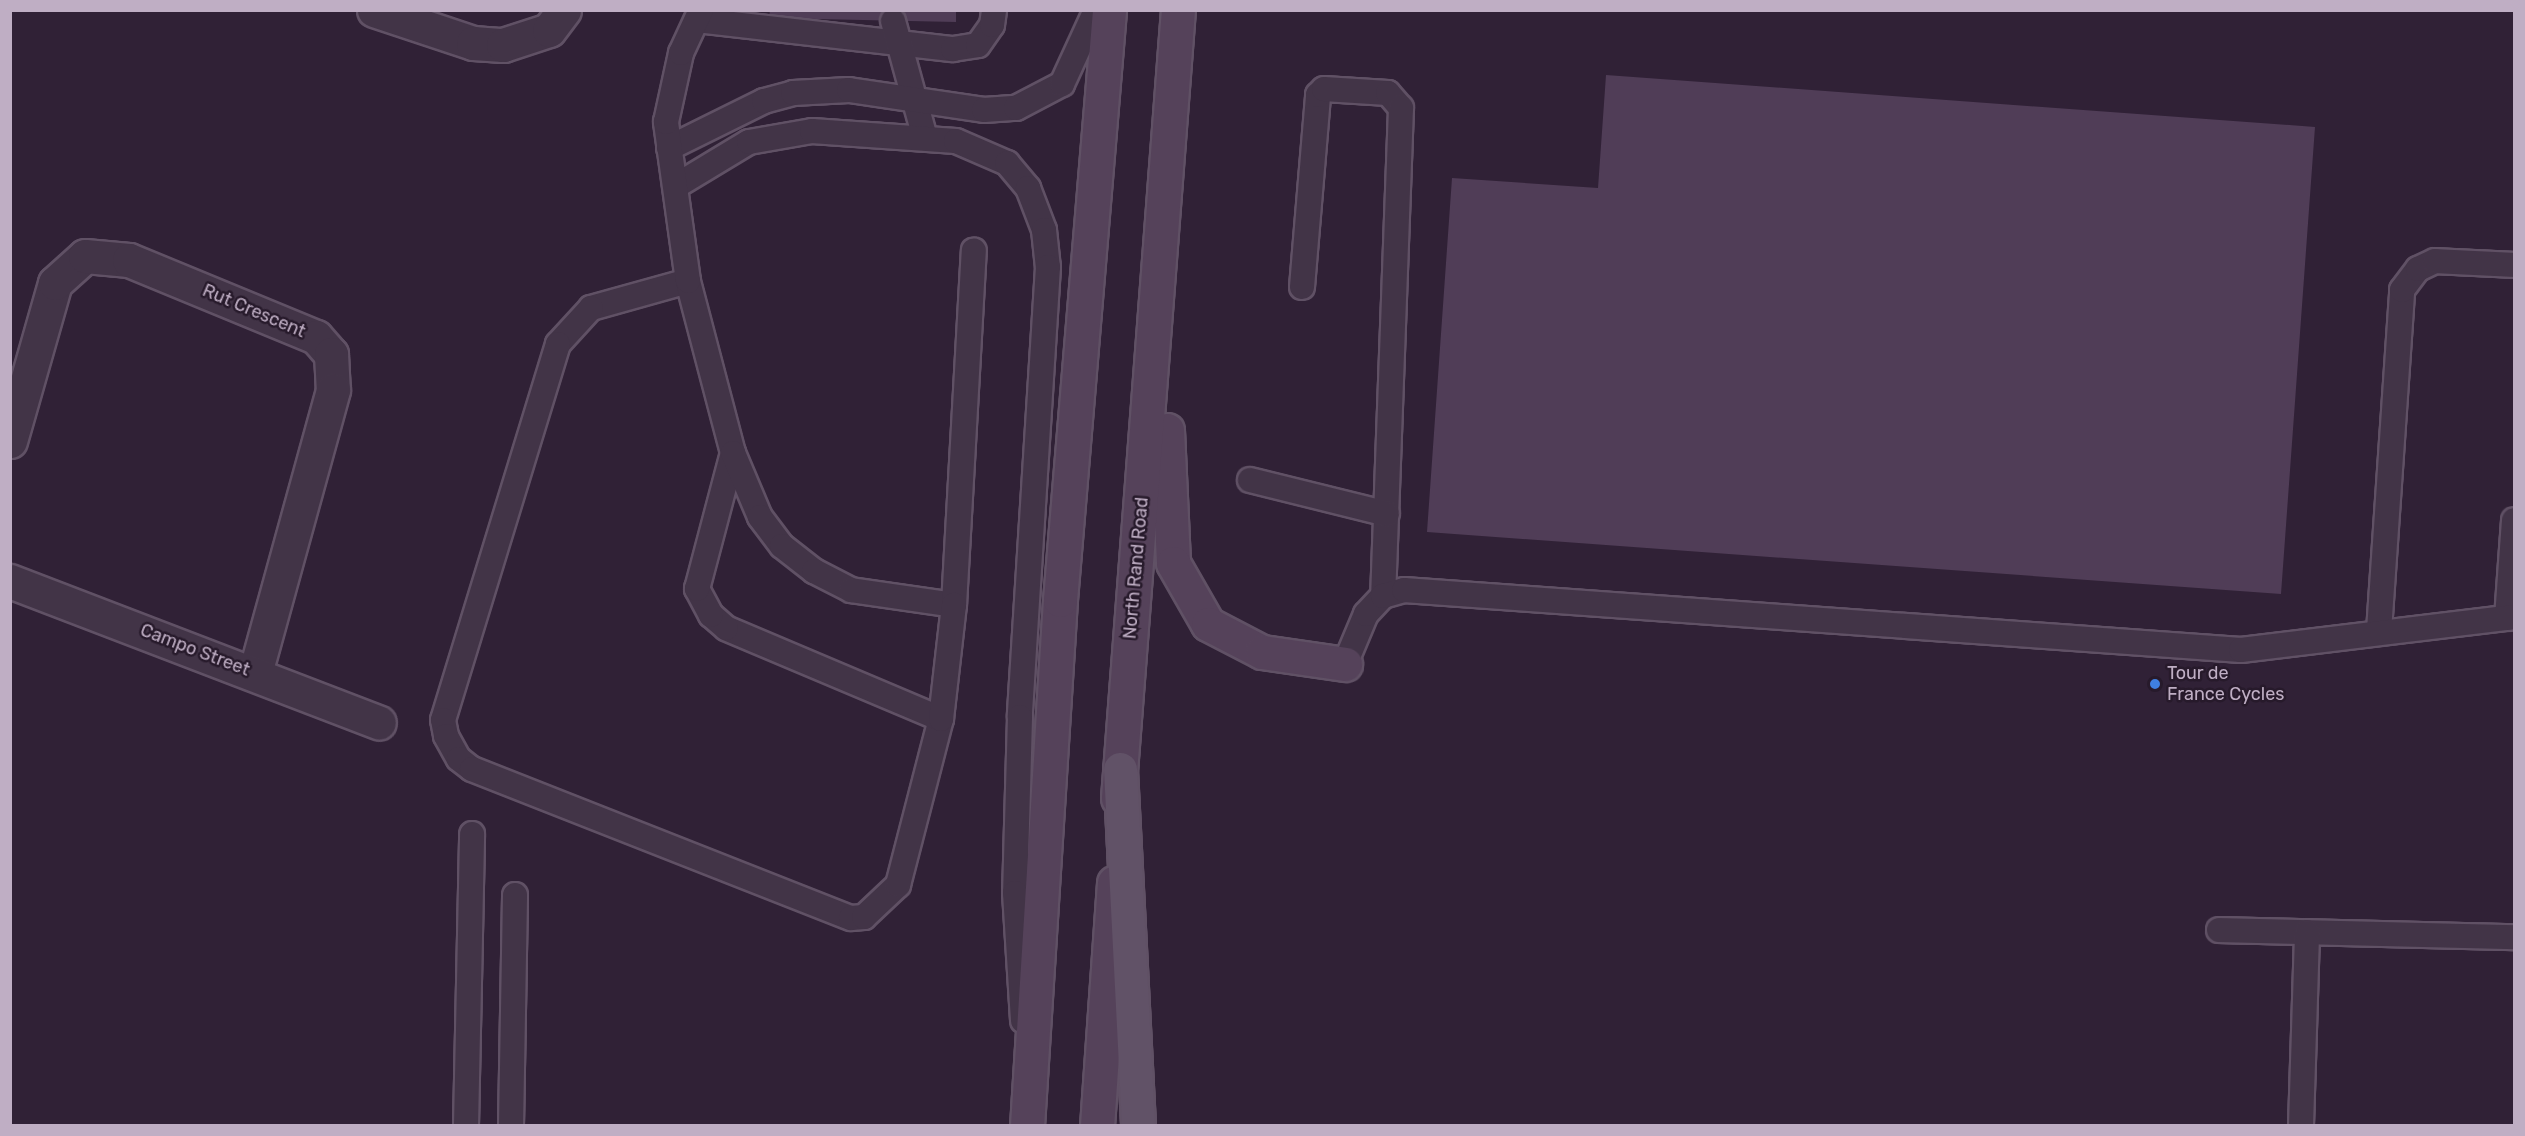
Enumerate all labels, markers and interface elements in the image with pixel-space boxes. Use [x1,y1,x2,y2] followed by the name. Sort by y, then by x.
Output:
[199,280,309,342] street label: Rut Crescent
[1119,496,1153,640] street label: North Rand Road
[137,619,253,681] street label: Campo Street
[2167,663,2284,706] place label: Tour de France Cycles
[2148,677,2162,691] marker: Tour de France Cycles

